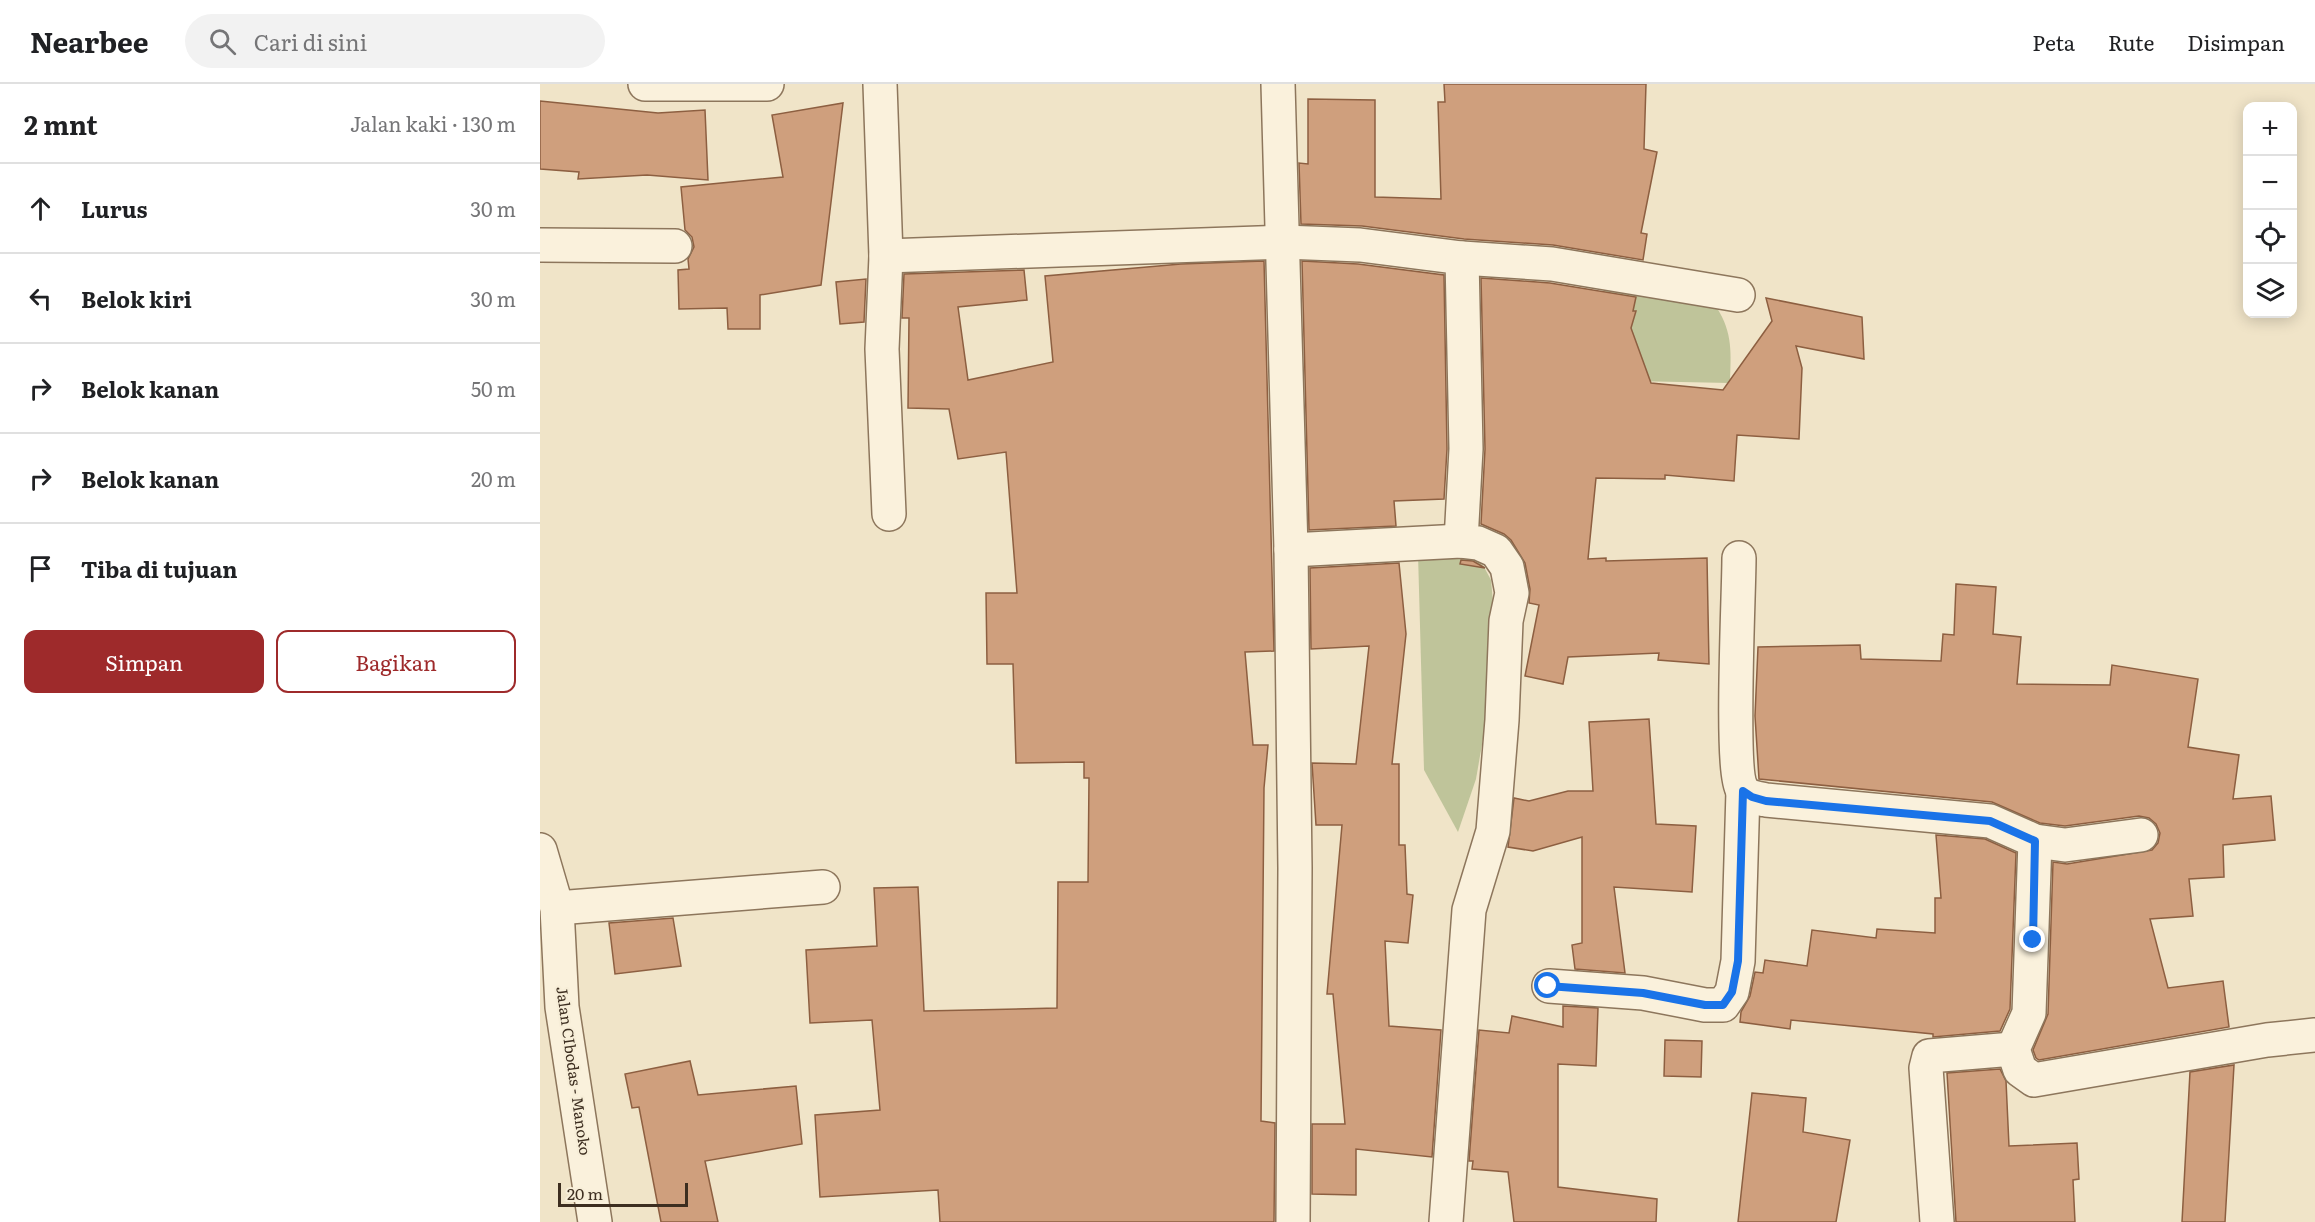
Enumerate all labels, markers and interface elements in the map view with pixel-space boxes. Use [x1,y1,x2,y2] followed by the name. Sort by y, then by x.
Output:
[185,14,605,68] search box
[30,20,149,62] text: Nearbee
[206,25,239,58] icon: search
[254,25,367,58] text: Cari di sini
[2032,26,2075,57] text: Peta
[2108,26,2154,57] text: Rute
[2187,26,2285,57] text: Disimpan
[2243,102,2297,318] map controls
[2243,102,2297,156] button: +
[24,104,98,143] text: 2 mnt
[350,108,516,138] text: Jalan kaki · 130 m
[2243,156,2297,210] button: −
[24,192,57,225] icon: ahead
[81,192,148,225] text: Lurus
[470,193,516,223] text: 30 m
[2243,210,2297,264] button: locate
[2243,264,2297,318] button: layers
[24,282,57,315] icon: left
[81,282,192,315] text: Belok kiri
[470,283,516,313] text: 30 m
[24,372,57,405] icon: right
[81,372,219,405] text: Belok kanan
[471,373,516,403] text: 50 m
[24,462,57,495] icon: right
[81,462,219,495] text: Belok kanan
[471,463,516,493] text: 20 m
[24,552,57,585] icon: arrive
[81,552,237,585] text: Tiba di tujuan
[24,630,264,693] button: Simpan
[276,630,516,693] button: Bagikan
[2019,926,2045,952] route end
[1534,972,1560,998] route start
[551,985,598,1157] street label: Jalan CIbodas - Manoko
[558,1180,688,1208] scale bar
[567,1181,603,1205] text: 20 m

